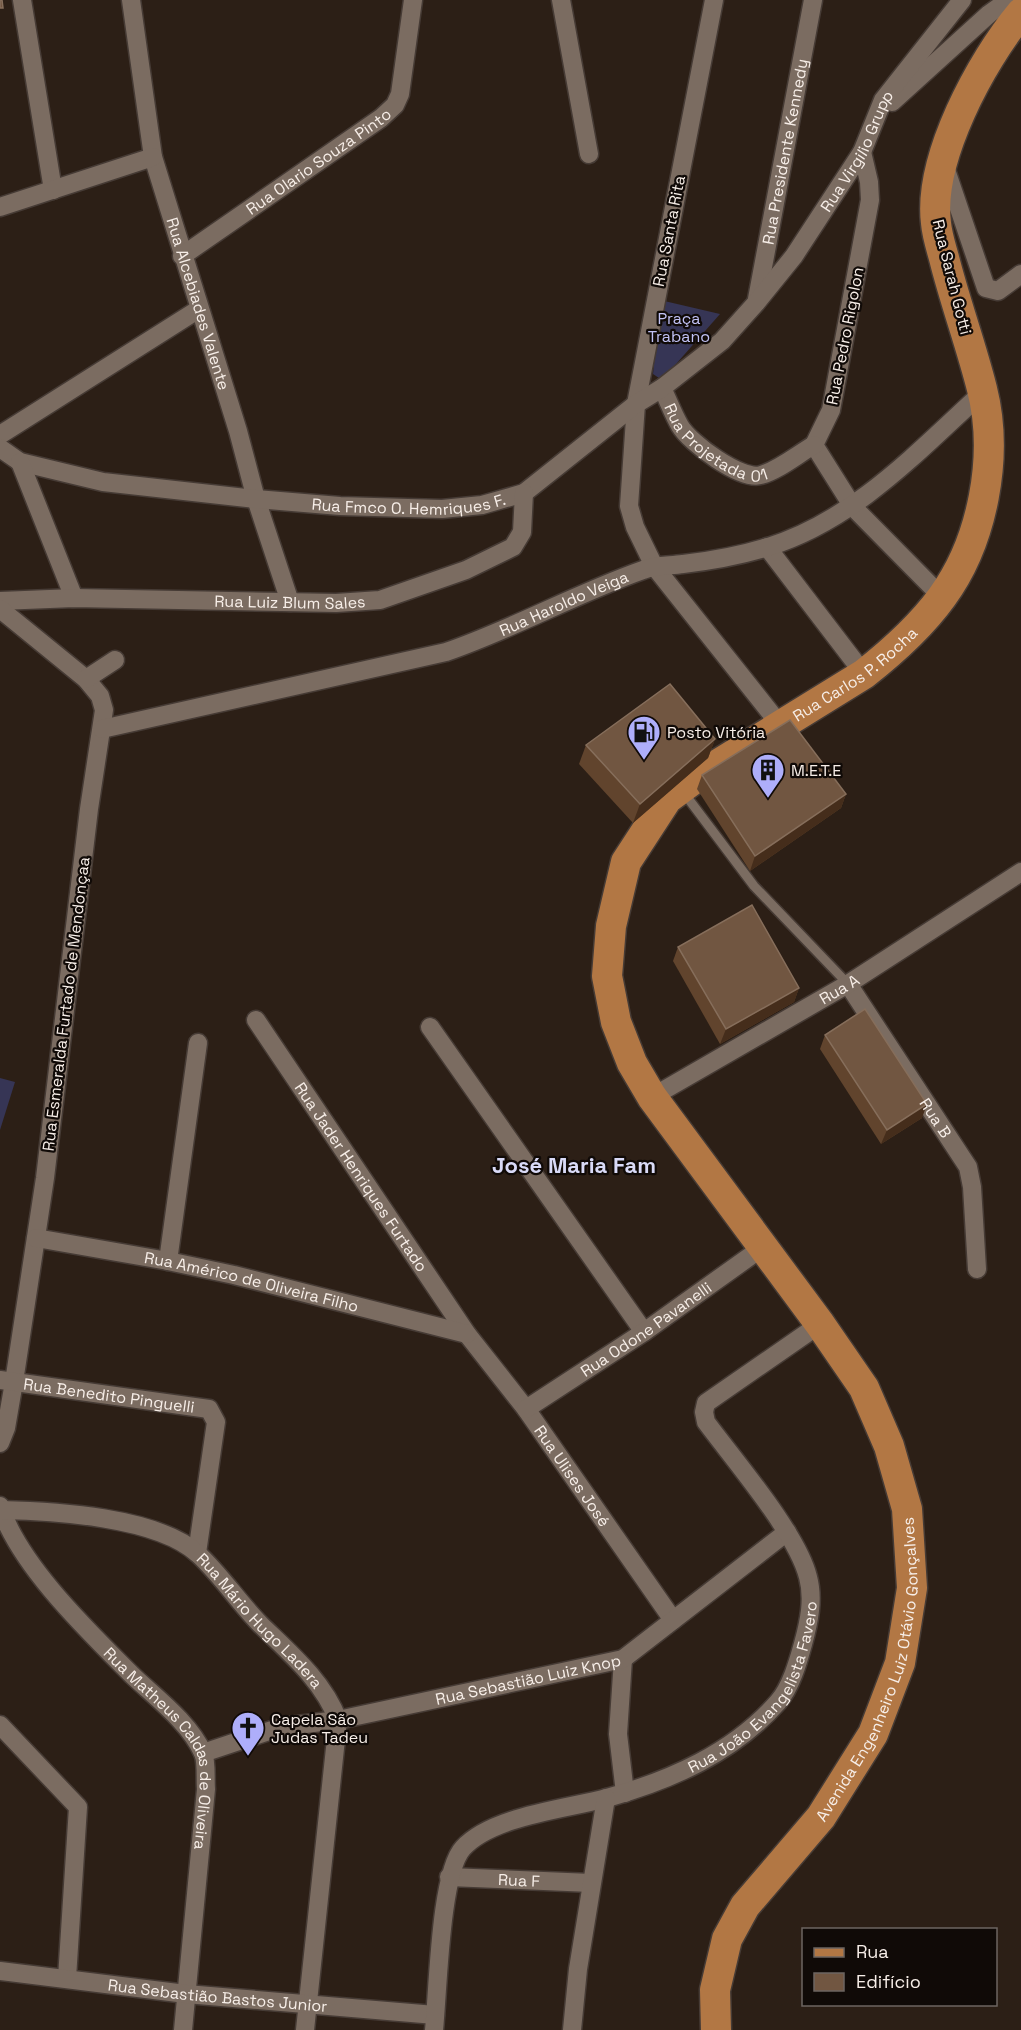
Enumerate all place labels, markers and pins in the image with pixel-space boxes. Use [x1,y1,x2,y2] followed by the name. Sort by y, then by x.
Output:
[626,714,662,761] fuel station icon: Posto Vitória
[667,722,765,743] place label: Posto Vitória
[750,752,786,799] building icon: M.E.T.E
[791,760,841,781] place label: M.E.T.E
[271,1709,368,1748] place label: Capela São Judas Tadeu
[230,1710,266,1757] church icon: Capela São Judas Tadeu

